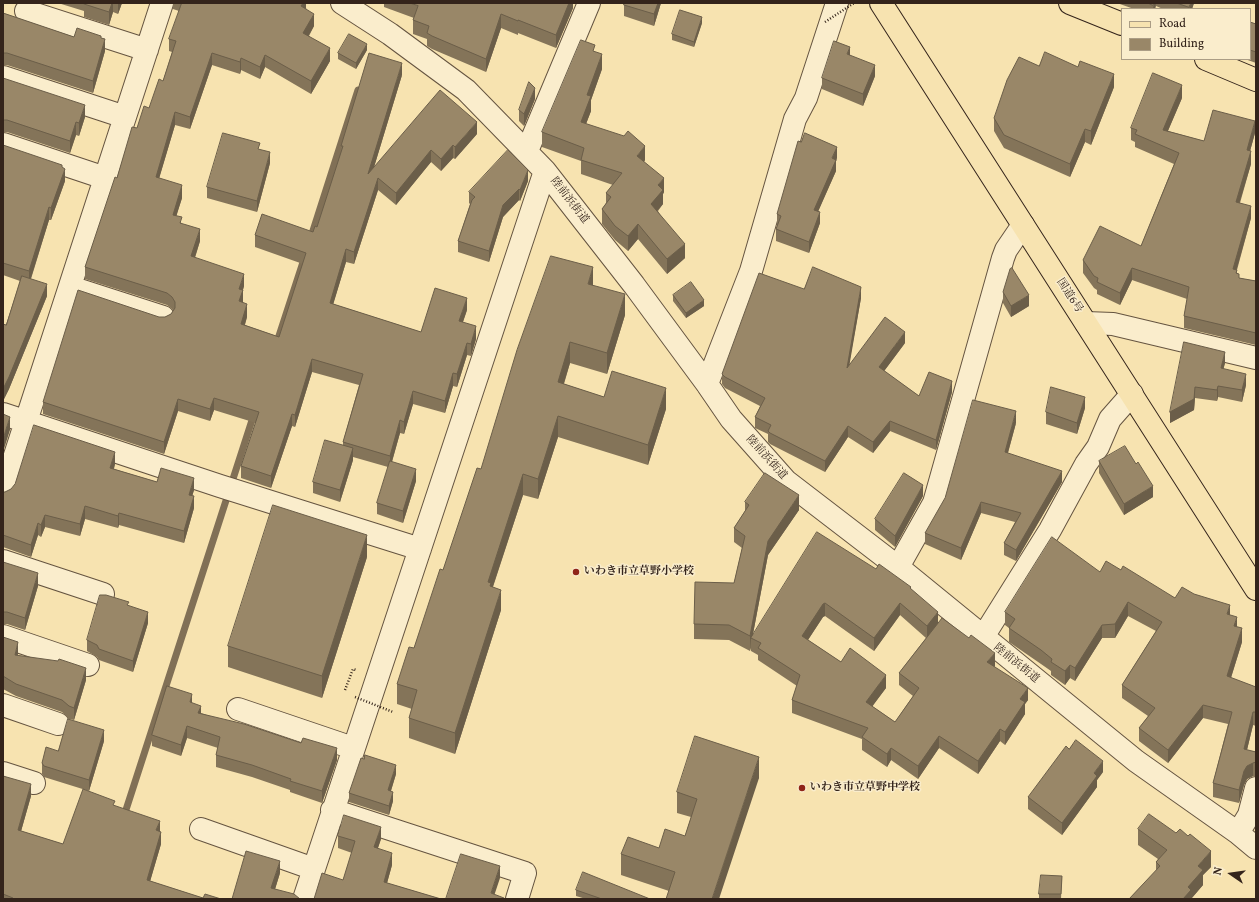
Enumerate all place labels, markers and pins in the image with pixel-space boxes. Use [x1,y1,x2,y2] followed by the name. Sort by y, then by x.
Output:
[584,565,694,579] place label: いわき市立草野小学校
[571,567,581,577] marker: いわき市立草野小学校
[810,781,920,795] place label: いわき市立草野中学校
[797,783,807,793] marker: いわき市立草野中学校

